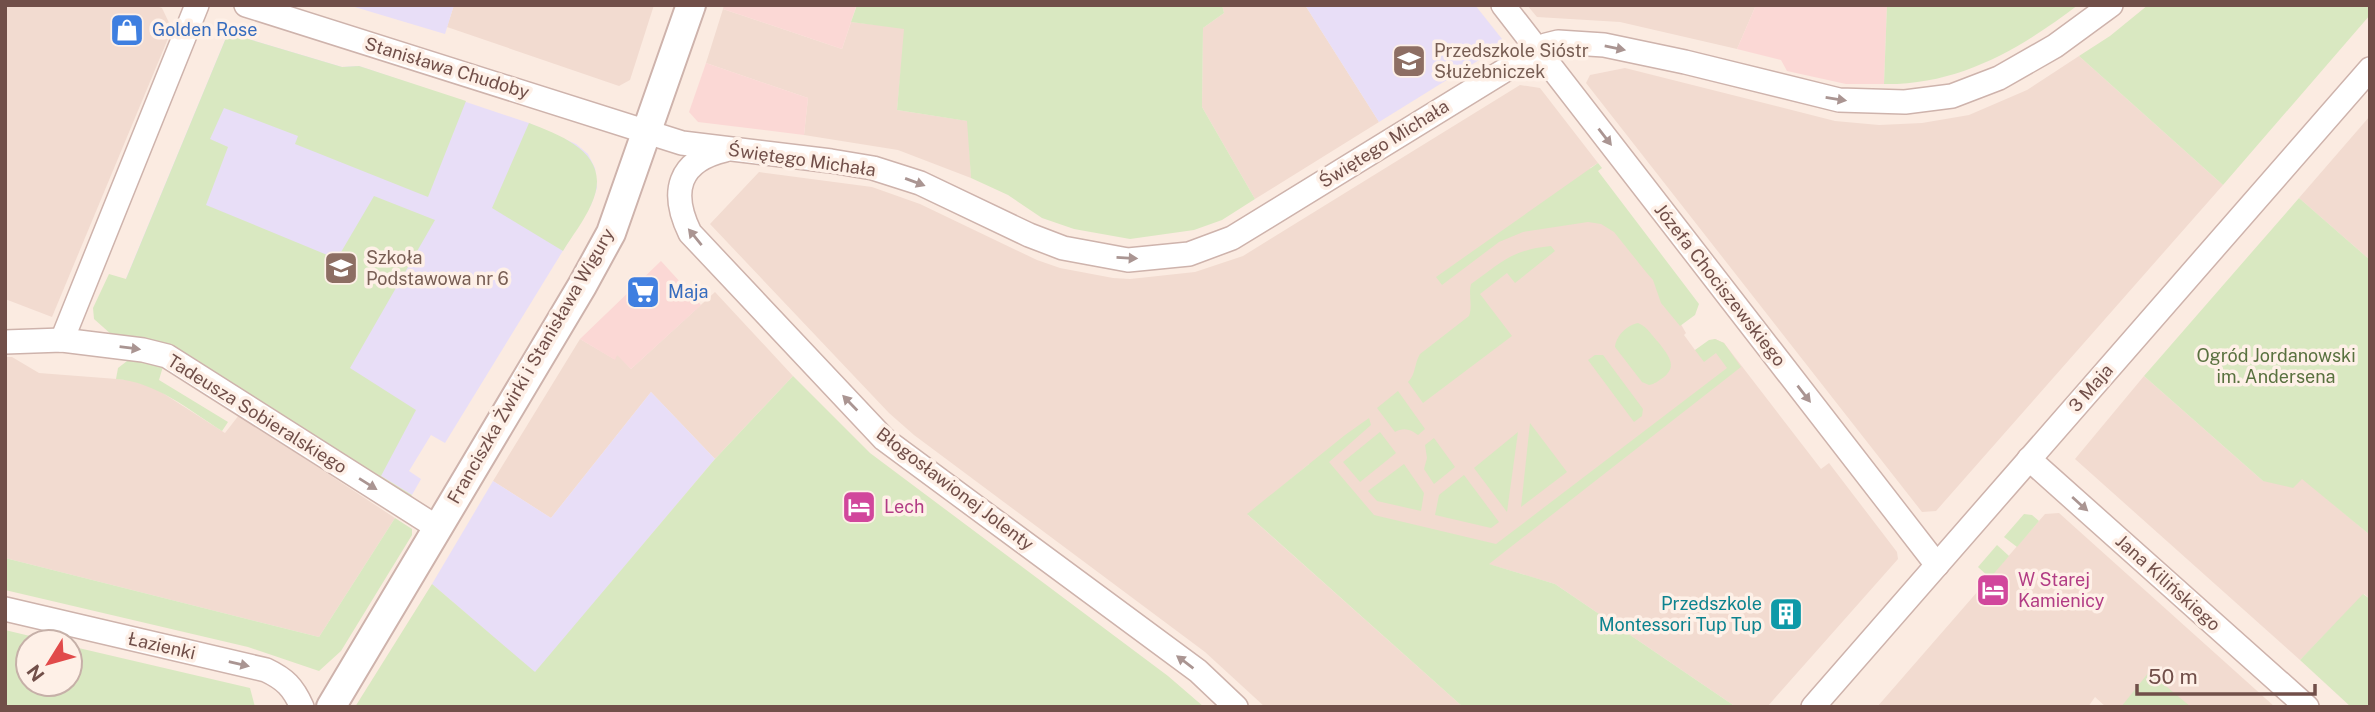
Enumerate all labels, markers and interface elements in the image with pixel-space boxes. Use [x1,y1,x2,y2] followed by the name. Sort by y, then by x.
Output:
[108,11,146,49] shop icon: Golden Rose
[152,19,257,40] place label: Golden Rose
[362,33,532,103] street label: Stanisława Chudoby
[1434,40,1589,82] place label: Przedszkole Sióstr Służebniczek
[1390,42,1428,80] school or university icon: Przedszkole Sióstr Służebniczek
[1604,42,1626,53] one-way arrow
[1314,94,1453,192] street label: Świętego Michała
[1825,94,1847,105] one-way arrow
[1597,127,1612,145] one-way arrow
[727,138,877,180] street label: Świętego Michała
[905,176,926,187] one-way arrow
[1650,199,1790,370] street label: Józefa Chociszewskiego
[442,224,618,507] street label: Franciszka Żwirki i Stanisława Wigury
[688,228,703,246] one-way arrow
[366,247,509,289] place label: Szkoła Podstawowa nr 6
[322,249,360,287] school or university icon: Szkoła Podstawowa nr 6
[1116,253,1138,264] one-way arrow
[624,273,662,311] supermarket icon: Maja
[668,281,709,302] place label: Maja
[119,343,141,354] one-way arrow
[2196,345,2356,387] park label: Ogród Jordanowski im. Andersena
[164,350,351,477] street label: Tadeusza Sobieralskiego
[2064,360,2117,416] street label: 3 Maja
[1797,385,1811,403] one-way arrow
[842,396,859,412] one-way arrow
[873,423,1038,555] street label: Błogosławionej Jolenty
[358,478,378,491] one-way arrow
[840,488,878,526] hotel icon: Lech
[884,496,924,517] place label: Lech
[2071,496,2089,512] one-way arrow
[2112,530,2225,635] street label: Jana Kilińskiego
[2018,569,2105,611] place label: W Starej Kamienicy
[1974,571,2012,609] hotel icon: W Starej Kamienicy
[1599,593,1762,635] place label: Przedszkole Montessori Tup Tup
[1767,595,1805,633] building icon: Przedszkole Montessori Tup Tup
[14,628,84,698] north arrow
[126,628,198,663] street label: Łazienki
[2137,652,2316,696] scale bar
[1176,655,1194,669] one-way arrow
[228,659,250,670] one-way arrow
[22,661,49,686] text: N
[2148,664,2198,689] text: 50 m

